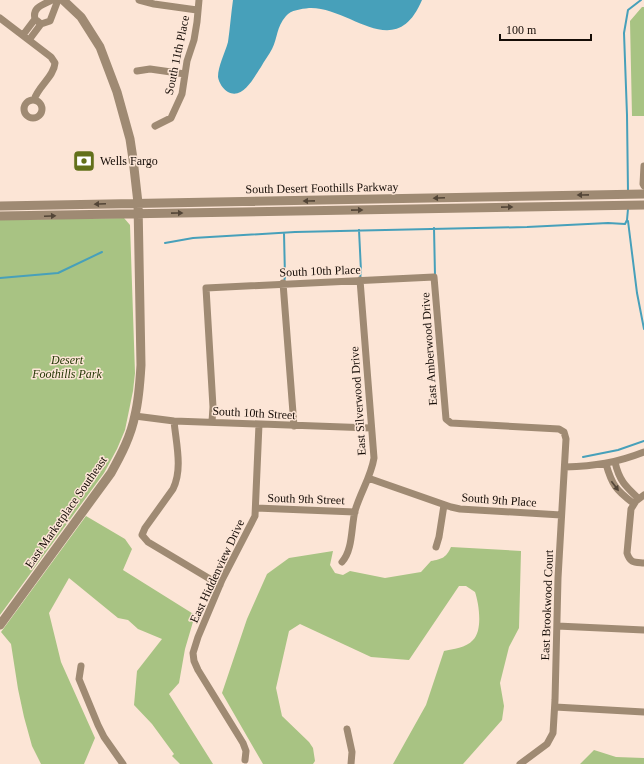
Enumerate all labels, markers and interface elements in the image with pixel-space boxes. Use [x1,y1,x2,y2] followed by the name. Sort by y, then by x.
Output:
[162,14,192,96] street label: South 11th Place
[500,16,591,42] scale bar
[506,23,537,37] text: 100 m
[71,148,97,174] bank icon: Wells Fargo
[100,154,158,168] place label: Wells Fargo
[245,180,399,196] street label: South Desert Foothills Parkway
[576,192,589,198] one-way arrow
[433,194,445,201] one-way arrow
[303,197,315,204] one-way arrow
[93,201,106,207] one-way arrow
[501,204,514,210] one-way arrow
[351,207,364,213] one-way arrow
[171,210,184,216] one-way arrow
[44,212,56,219] one-way arrow
[279,263,361,279] street label: South 10th Place
[418,292,440,406] street label: East Amberwood Drive
[347,346,369,456] street label: East Silverwood Drive
[31,353,103,381] park label: Desert Foothills Park
[212,404,297,422] street label: South 10th Street
[22,453,110,571] street label: East Marketplace Southeast
[611,481,619,492] one-way arrow
[461,490,537,510] street label: South 9th Place
[267,491,346,507] street label: South 9th Street
[187,517,247,625] street label: East Hiddenview Drive
[538,549,556,661] street label: East Brookwood Court

